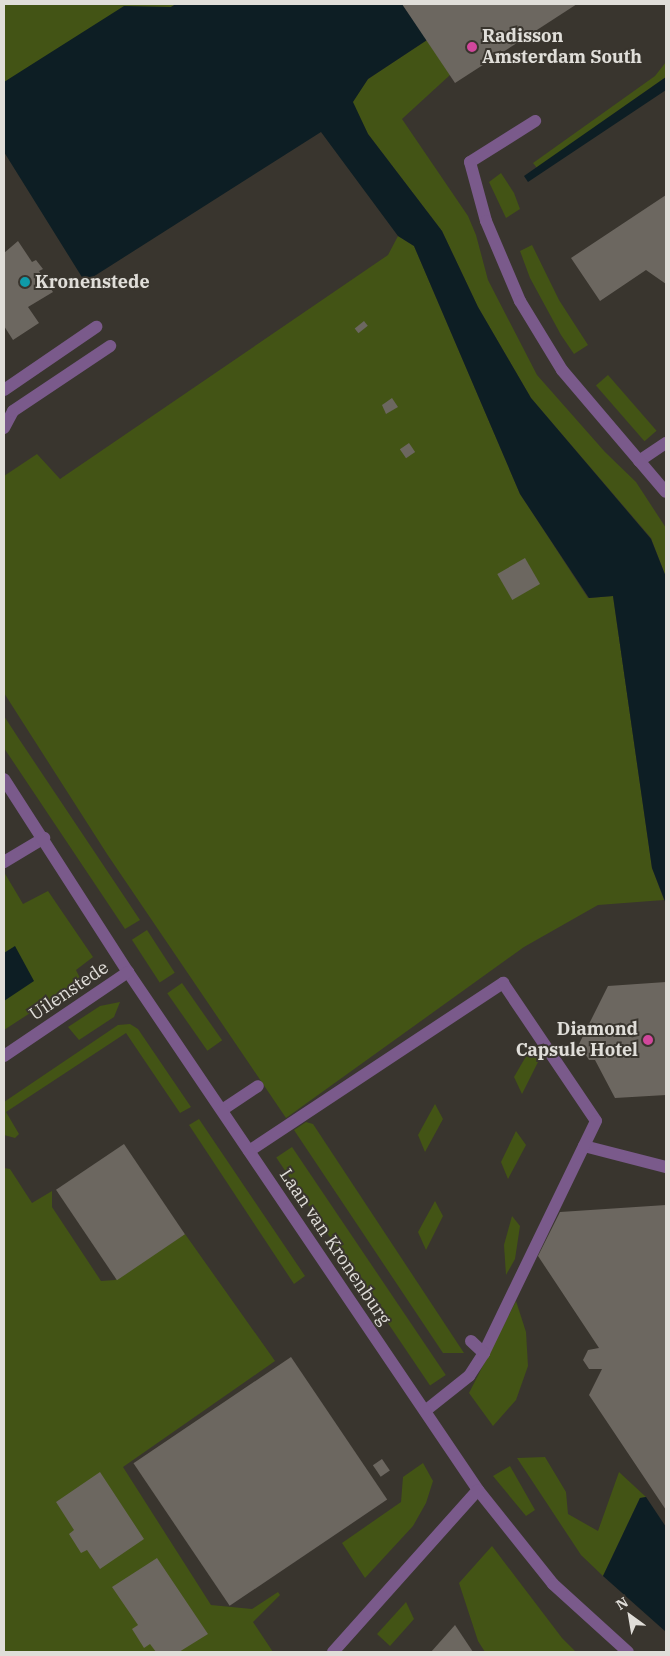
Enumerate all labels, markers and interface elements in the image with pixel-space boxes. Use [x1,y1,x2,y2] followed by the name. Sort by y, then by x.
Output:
[482,26,642,68] place label: Radisson Amsterdam South
[466,41,478,53] marker: Radisson Amsterdam South
[35,271,150,293] place label: Kronenstede
[19,276,31,288] marker: Kronenstede
[25,957,113,1025] street label: Uilenstede
[516,1019,638,1062] place label: Diamond Capsule Hotel
[642,1034,654,1046] marker: Diamond Capsule Hotel
[275,1165,395,1329] street label: Laan van Kronenburg
[605,1591,655,1641] north arrow
[613,1593,632,1614] text: N

